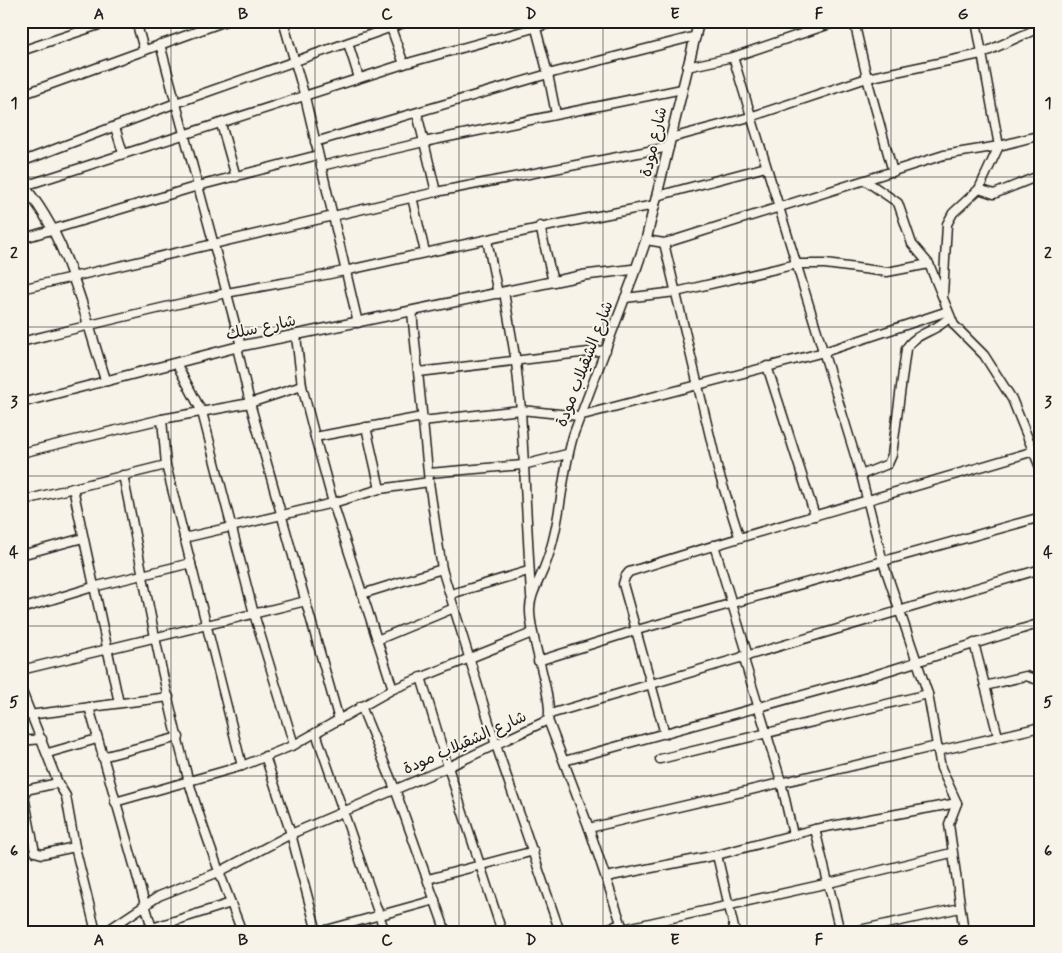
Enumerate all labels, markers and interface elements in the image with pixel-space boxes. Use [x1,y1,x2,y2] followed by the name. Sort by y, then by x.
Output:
[94,4,104,25] text: A
[238,4,248,25] text: B
[381,4,393,25] text: C
[525,4,537,25] text: D
[670,4,680,25] text: E
[815,4,824,25] text: F
[958,4,969,25] text: G
[10,93,18,114] text: 1
[1044,93,1052,114] text: 1
[636,105,672,179] street label: شارع مودة
[10,243,18,264] text: 2
[1044,243,1052,264] text: 2
[551,298,619,430] street label: شارع الشقيلاب مودة
[224,310,298,346] street label: شارع سلك
[10,392,18,413] text: 3
[1044,392,1052,413] text: 3
[9,542,19,563] text: 4
[1043,542,1053,563] text: 4
[9,692,19,713] text: 5
[1043,692,1053,713] text: 5
[400,706,530,780] street label: شارع الشقيلاب مودة
[10,841,18,862] text: 6
[1044,841,1052,862] text: 6
[94,930,104,951] text: A
[238,930,248,951] text: B
[381,930,393,951] text: C
[525,930,537,951] text: D
[670,930,680,951] text: E
[815,930,824,951] text: F
[958,930,969,951] text: G

